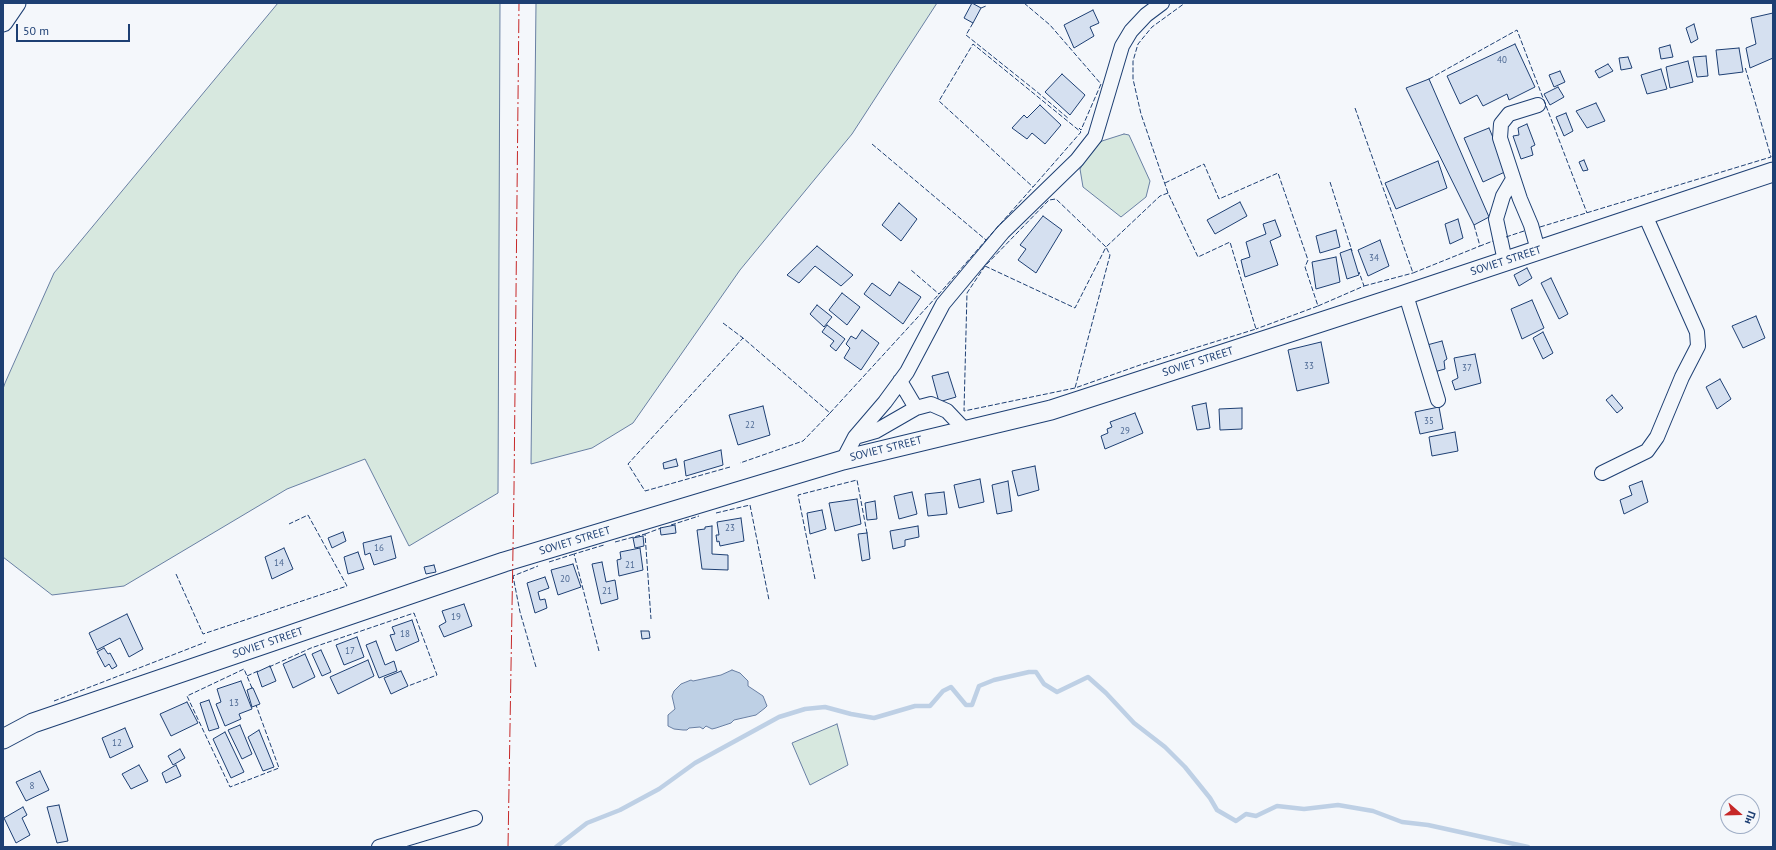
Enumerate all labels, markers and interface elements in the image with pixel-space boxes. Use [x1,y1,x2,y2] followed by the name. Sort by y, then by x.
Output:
[18,16,132,42] scale bar
[23,23,49,38] text: 50 m
[1497,55,1507,65] house number: 40
[1469,243,1543,279] street label: SOVIET STREET
[1369,253,1379,263] house number: 34
[1161,344,1235,380] street label: SOVIET STREET
[1304,361,1314,371] house number: 33
[1462,363,1472,373] house number: 37
[1424,416,1434,426] house number: 35
[745,420,755,430] house number: 22
[1120,426,1130,436] house number: 29
[849,434,923,464] street label: SOVIET STREET
[725,523,735,533] house number: 23
[538,524,612,558] street label: SOVIET STREET
[374,543,384,553] house number: 16
[274,558,284,568] house number: 14
[625,560,635,570] house number: 21
[560,574,570,584] house number: 20
[602,586,612,596] house number: 21
[451,612,461,622] house number: 19
[231,625,305,661] street label: SOVIET STREET
[400,629,410,639] house number: 18
[345,646,355,656] house number: 17
[229,698,239,708] house number: 13
[112,738,122,748] house number: 12
[30,781,34,791] house number: 8
[1720,794,1760,834] north arrow
[1742,809,1759,826] text: Пн

